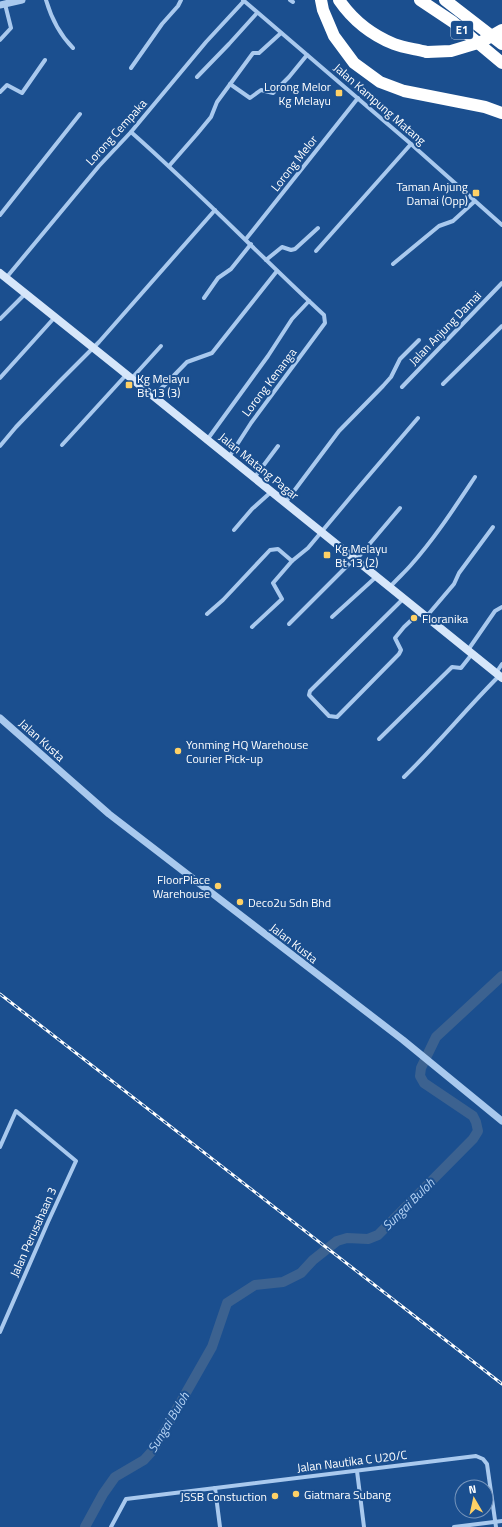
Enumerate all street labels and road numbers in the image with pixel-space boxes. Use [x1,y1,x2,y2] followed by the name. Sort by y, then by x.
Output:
[451,21,473,39] road number: E1
[330,58,430,150] street label: Jalan Kampung Matang
[81,94,151,170] street label: Lorong Cempaka
[266,131,322,195] street label: Lorong Melor
[404,286,486,370] street label: Jalan Anjung Damai
[237,344,301,420] street label: Lorong Kenanga
[215,428,303,504] street label: Jalan Matang Pagar
[15,714,69,766] street label: Jalan Kusta
[266,918,322,968] street label: Jalan Kusta
[5,1184,61,1280] street label: Jalan Perusahaan 3
[296,1445,409,1477] street label: Jalan Nautika C U20/C

